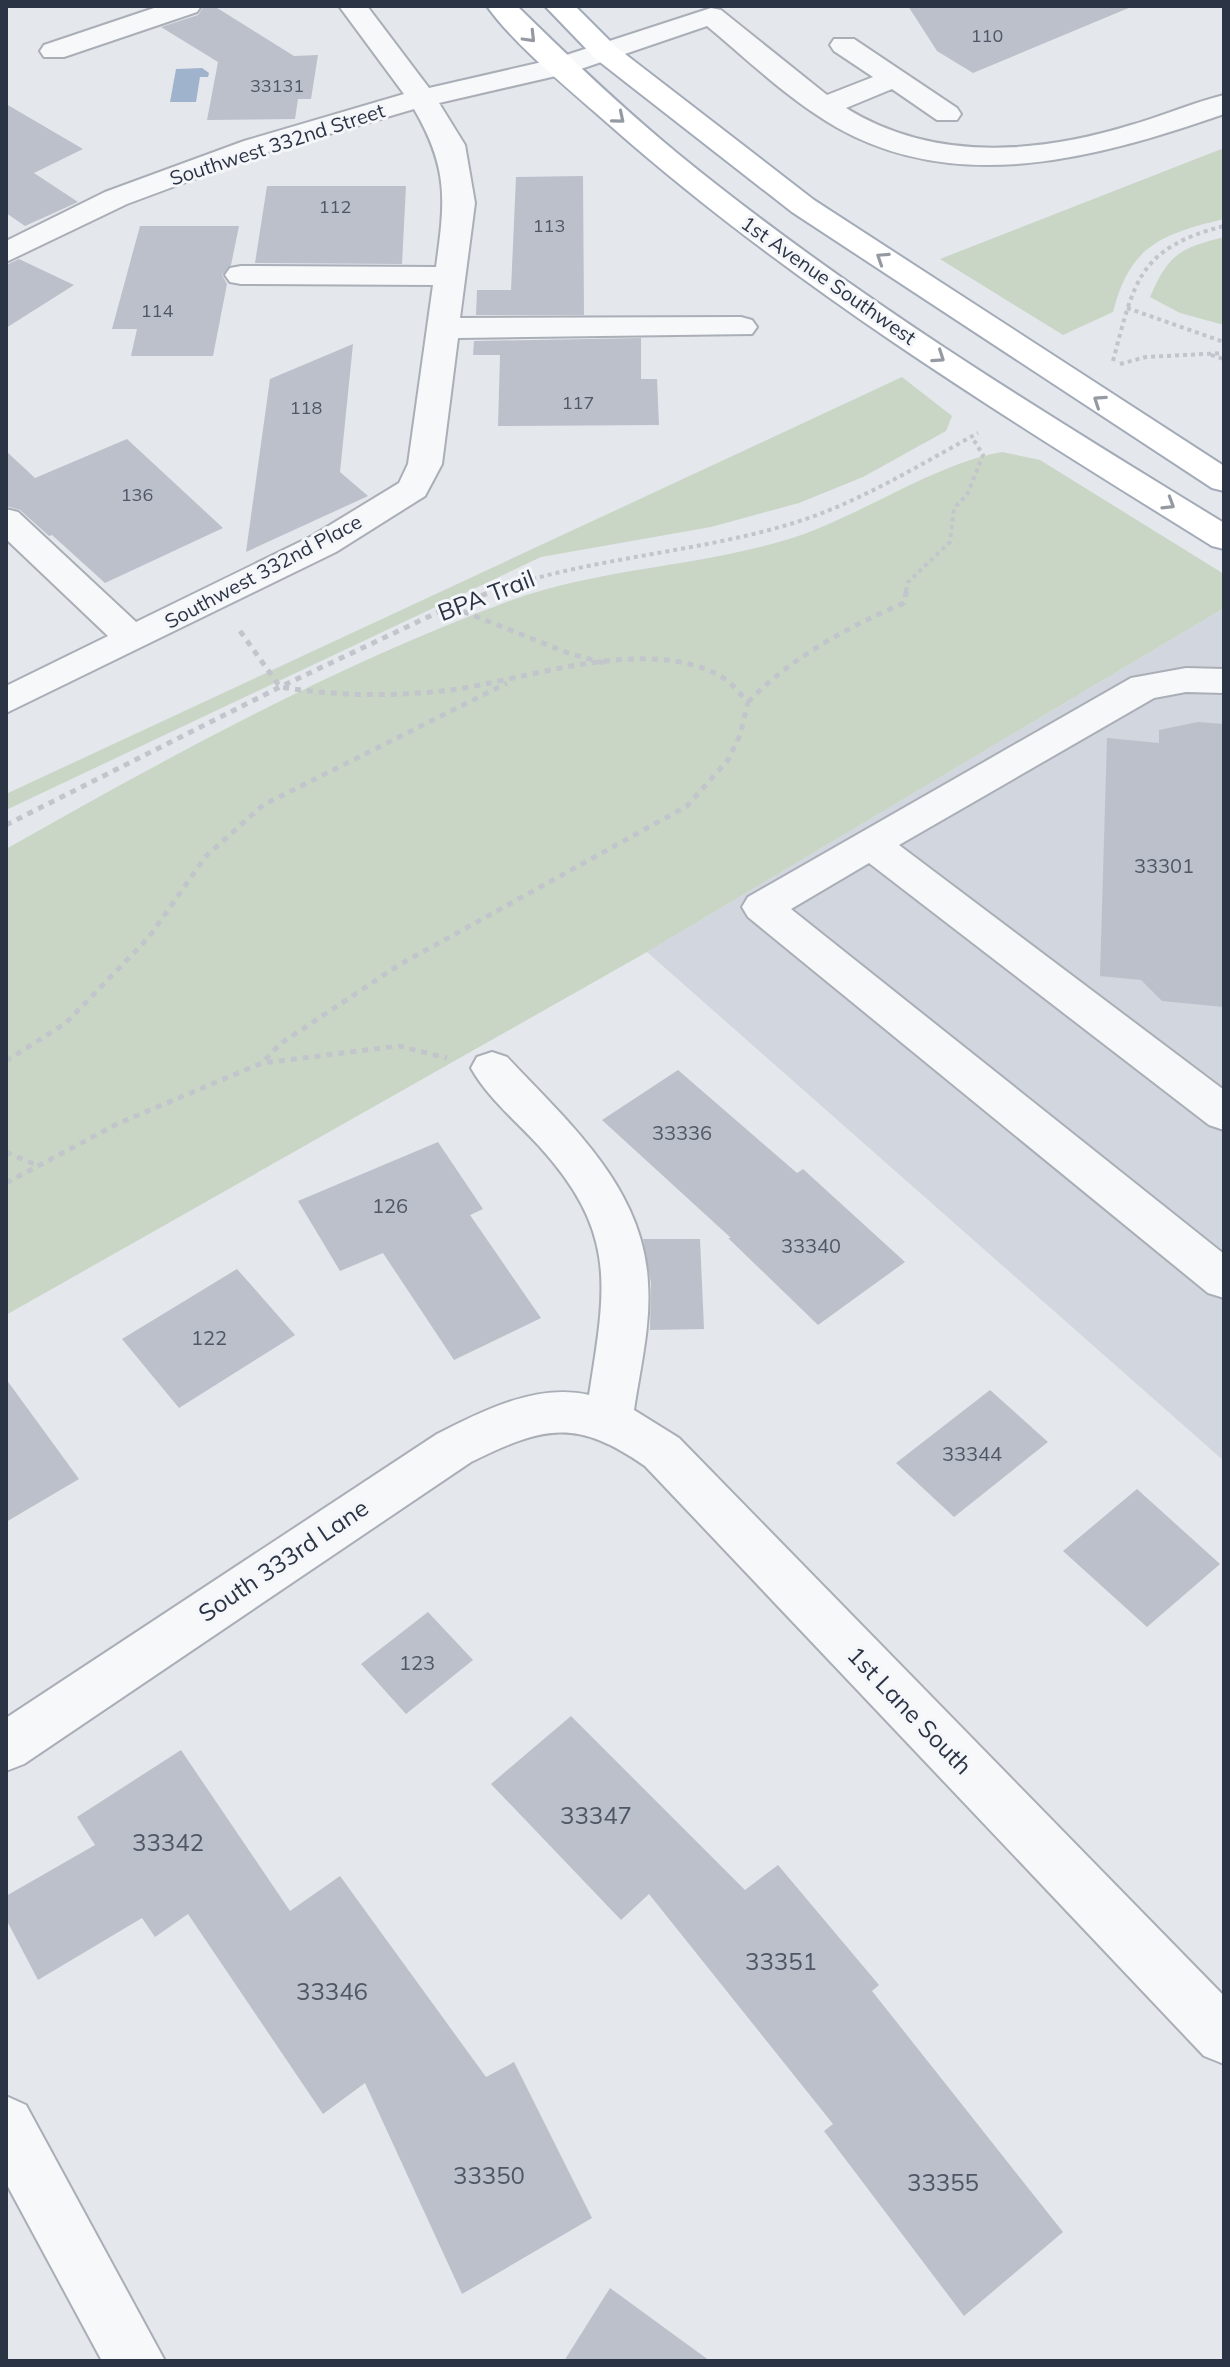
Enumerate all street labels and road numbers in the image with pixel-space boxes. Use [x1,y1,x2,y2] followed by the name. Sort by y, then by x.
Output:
[166,97,388,191] street label: Southwest 332nd Street
[737,210,921,350] street label: 1st Avenue Southwest
[160,508,366,634] street label: Southwest 332nd Place
[433,563,539,627] street label: BPA Trail
[192,1492,374,1628] street label: South 333rd Lane
[841,1640,979,1780] street label: 1st Lane South

